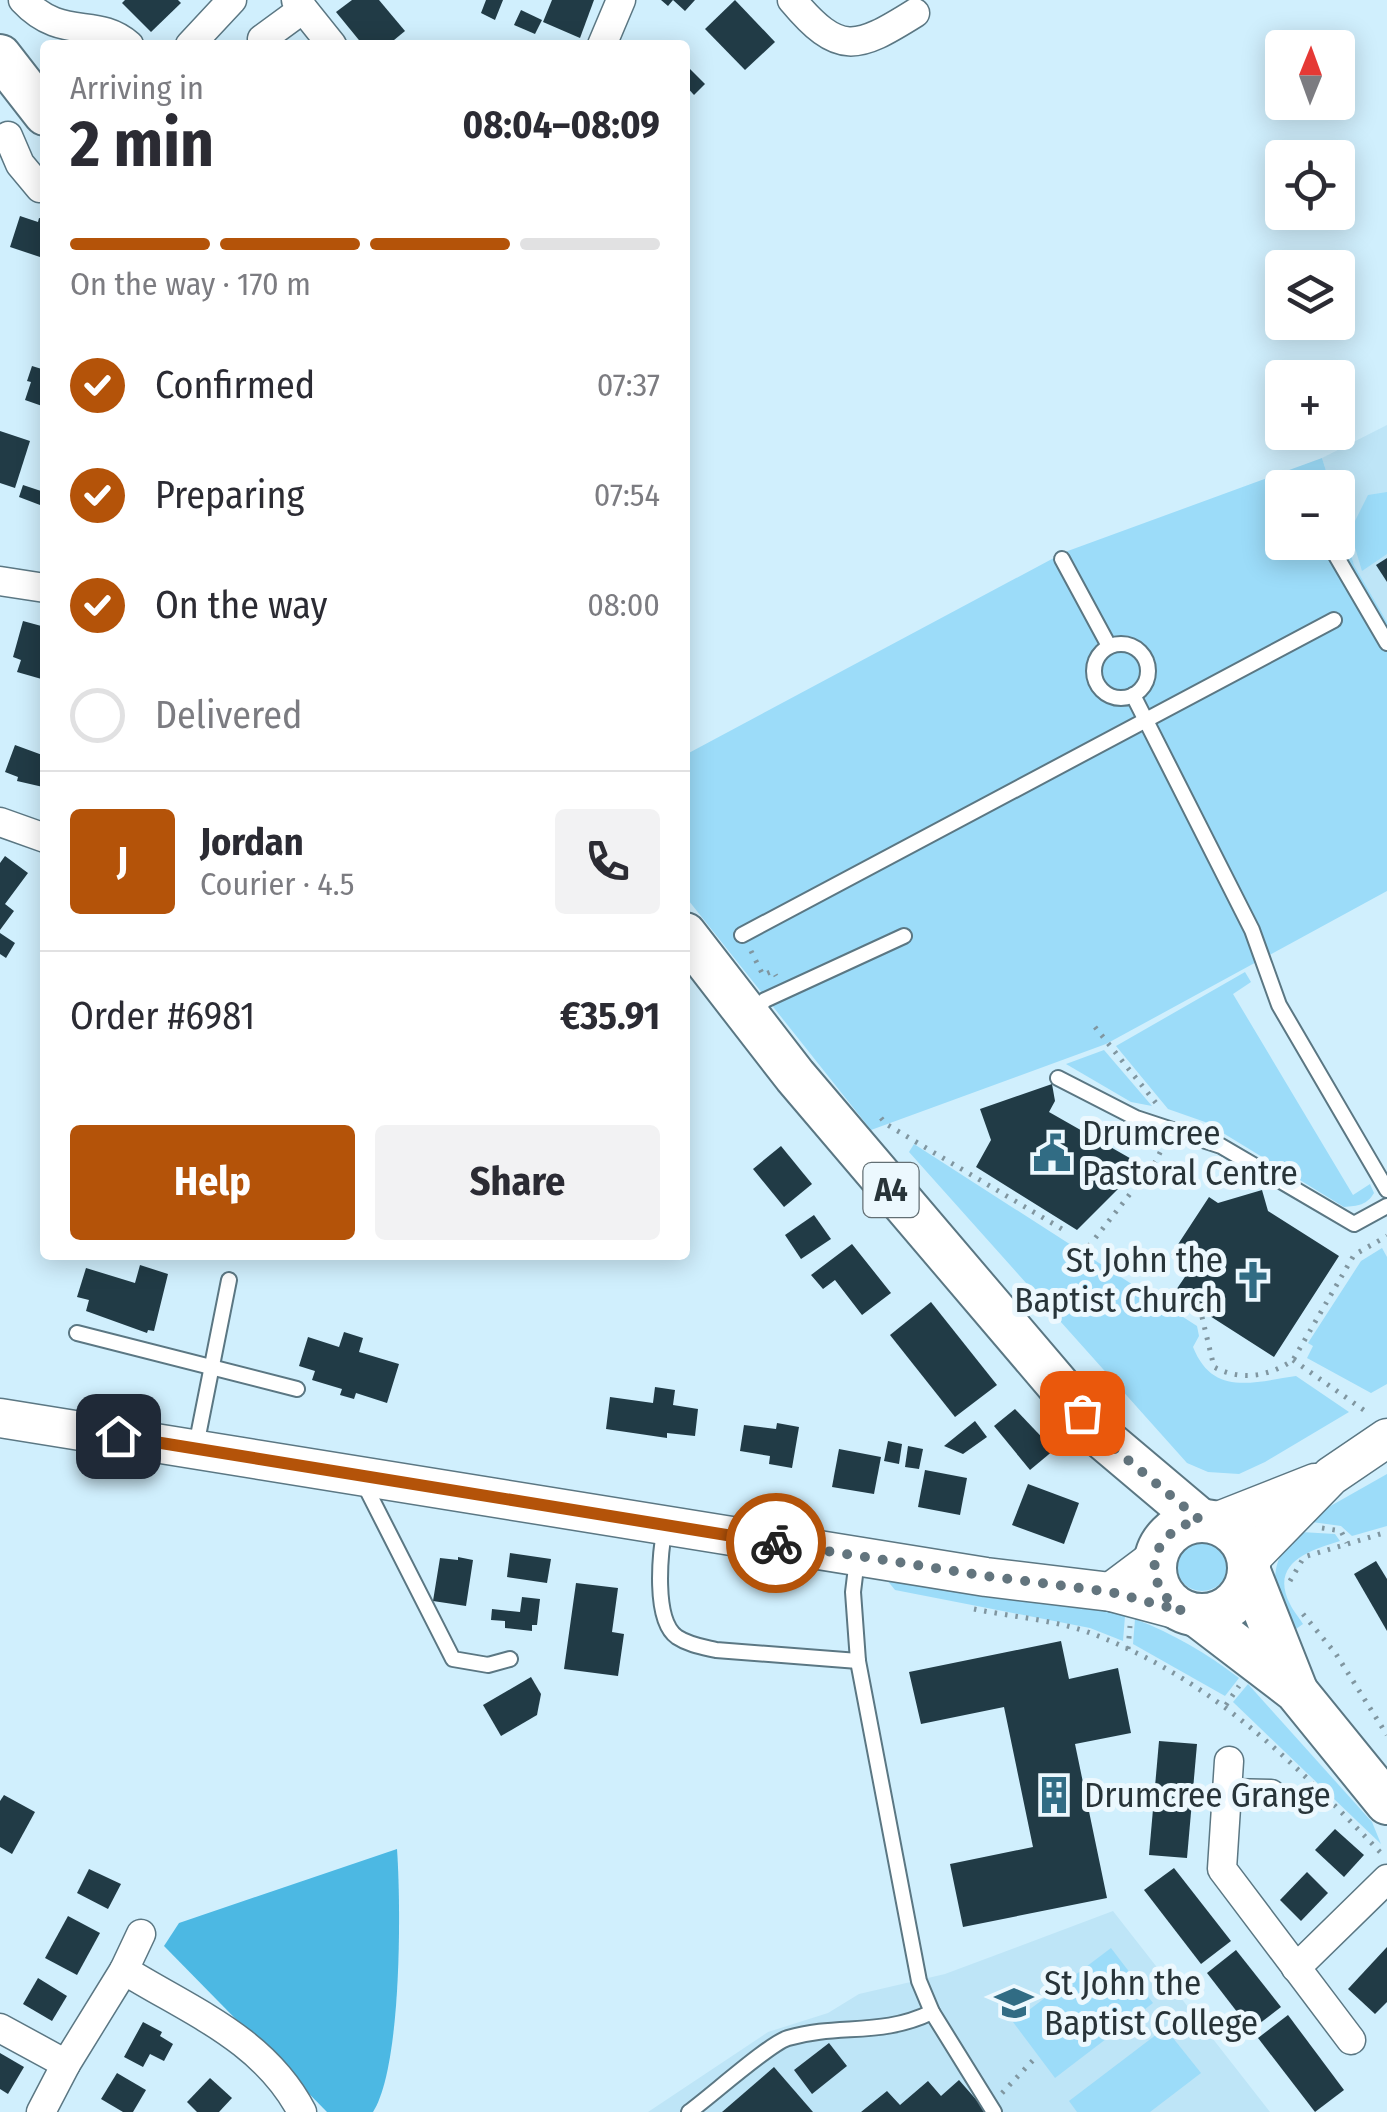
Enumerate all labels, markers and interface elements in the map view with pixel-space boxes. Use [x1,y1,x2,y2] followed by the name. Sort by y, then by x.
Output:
[1265,30,1355,120] north arrow
[1265,30,1355,560] map controls
[70,69,204,107] text: Arriving in
[463,102,660,148] text: 08:04–08:09
[70,105,214,183] text: 2 min
[1265,140,1355,230] button: locate
[1265,250,1355,340] button: layers
[70,265,311,303] text: On the way · 170 m
[70,358,125,413] icon: check
[1265,360,1355,450] button: +
[155,362,315,408] text: Confirmed
[597,366,660,404] text: 07:37
[70,468,125,523] icon: check
[1265,470,1355,560] button: −
[155,472,304,518] text: Preparing
[594,476,660,514] text: 07:54
[70,578,125,633] icon: check
[155,582,327,628] text: On the way
[587,586,660,624] text: 08:00
[155,692,302,738] text: Delivered
[555,809,660,914] button: phone
[200,819,304,865] text: Jordan
[117,838,128,884] text: J
[200,865,355,903] text: Courier · 4.5
[70,993,255,1039] text: Order #6981
[560,993,660,1039] text: €35.91
[1082,1112,1298,1194] place label: Drumcree Pastoral Centre
[70,1125,355,1240] button: Help
[375,1125,660,1240] button: Share
[1031,1132,1073,1174] public building icon: Drumcree Pastoral Centre
[864,1163,918,1217] road number: A4
[1014,1239,1223,1321] place label: St John the Baptist Church
[1232,1259,1274,1301] church icon: St John the Baptist Church
[1040,1371,1125,1456] pin
[1055,1386,1110,1441] icon: bag
[76,1394,161,1479] pin
[91,1409,146,1464] icon: home
[726,1493,826,1593] courier
[749,1516,804,1571] icon: bike
[1033,1774,1075,1816] building icon: Drumcree Grange
[1084,1774,1331,1816] place label: Drumcree Grange
[1044,1962,1258,2044] place label: St John the Baptist College
[993,1982,1035,2024] school or university icon: St John the Baptist College

